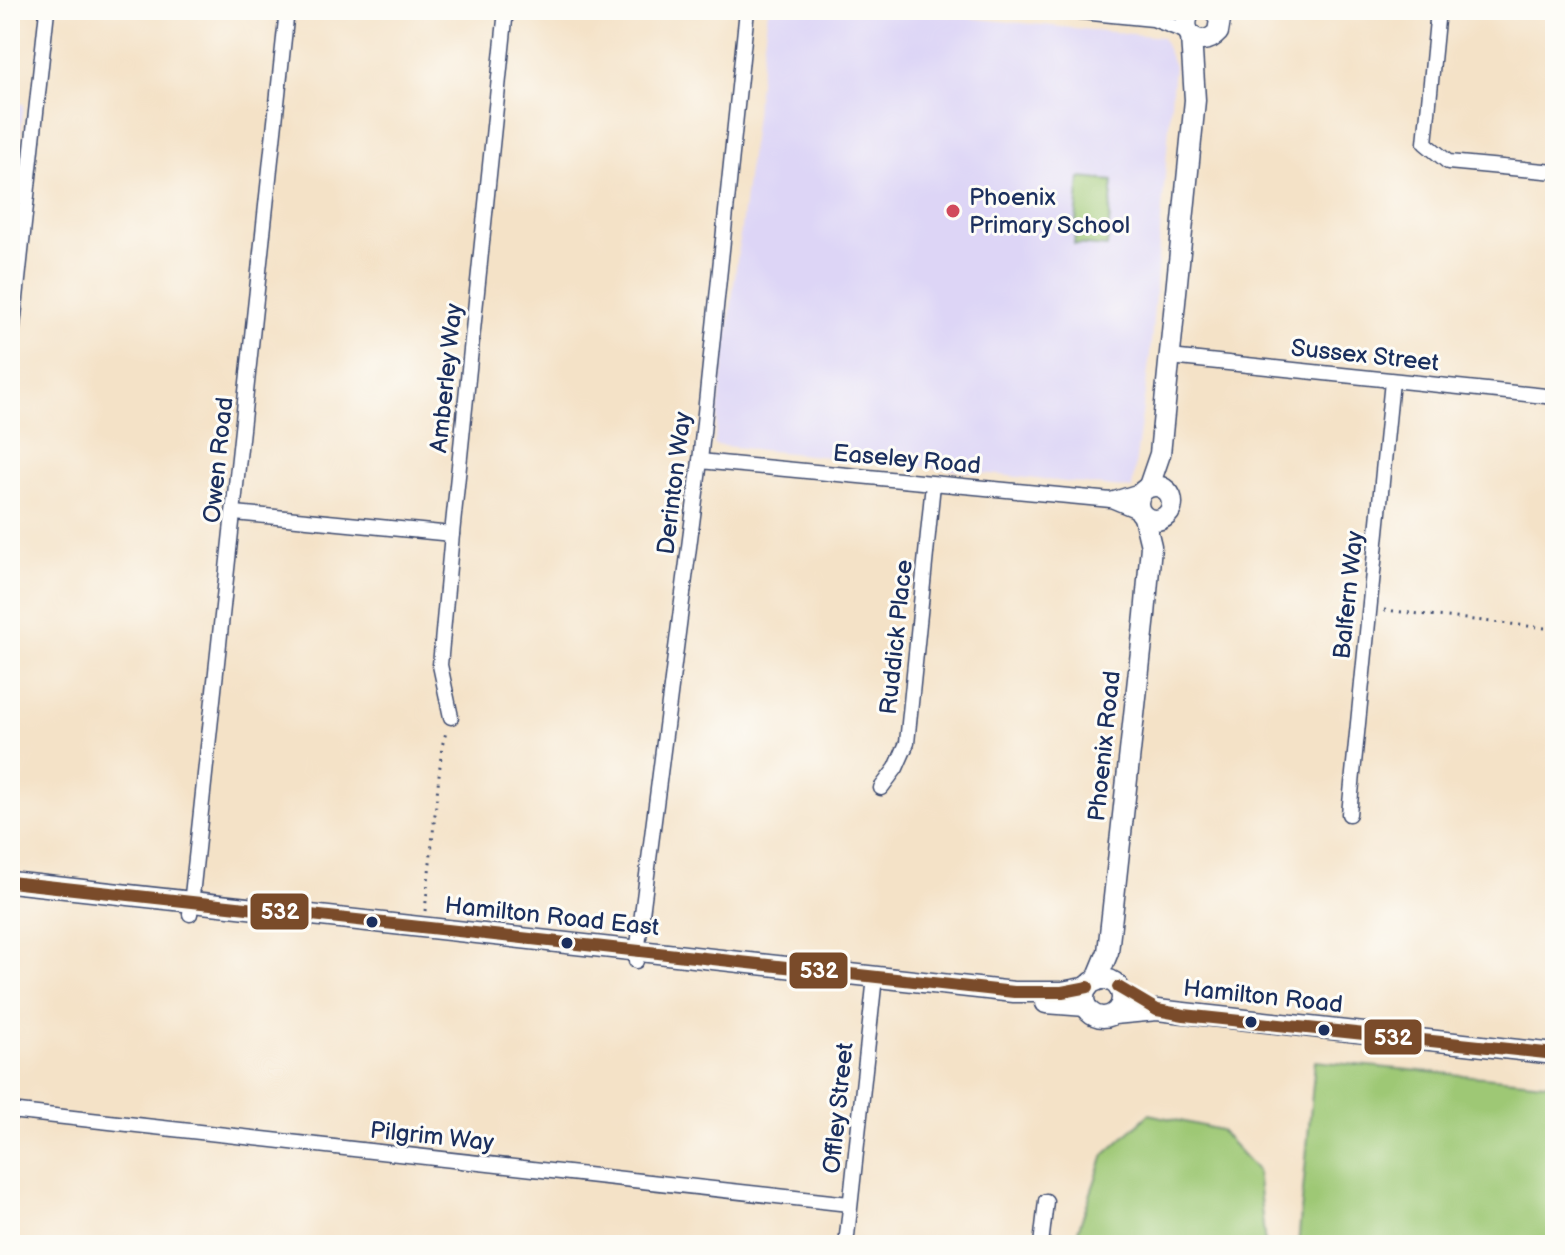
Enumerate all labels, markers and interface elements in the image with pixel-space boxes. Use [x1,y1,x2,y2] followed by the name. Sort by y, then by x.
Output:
[969,183,1130,240] place label: Phoenix Primary School
[944,202,962,220] marker: Phoenix Primary School
[424,302,469,454] street label: Amberley Way
[1289,333,1441,378] street label: Sussex Street
[197,396,240,524] street label: Owen Road
[651,410,698,556] street label: Derinton Way
[832,439,982,480] street label: Easeley Road
[1327,529,1370,661] street label: Balfern Way
[874,558,919,716] street label: Ruddick Place
[1082,669,1127,823] street label: Phoenix Road
[443,891,661,942] street label: Hamilton Road East
[249,892,310,931] line badge: 532
[261,899,299,926] text: 532
[364,914,380,930] unlabelled marker
[559,935,575,951] unlabelled marker
[788,951,849,990] line badge: 532
[800,958,838,985] text: 532
[1182,974,1344,1019] street label: Hamilton Road
[1243,1014,1259,1030] unlabelled marker
[1363,1018,1423,1056] line badge: 532
[1316,1022,1332,1038] unlabelled marker
[1374,1025,1412,1052] text: 532
[817,1040,860,1175] street label: Offley Street
[369,1116,495,1157] street label: Pilgrim Way

